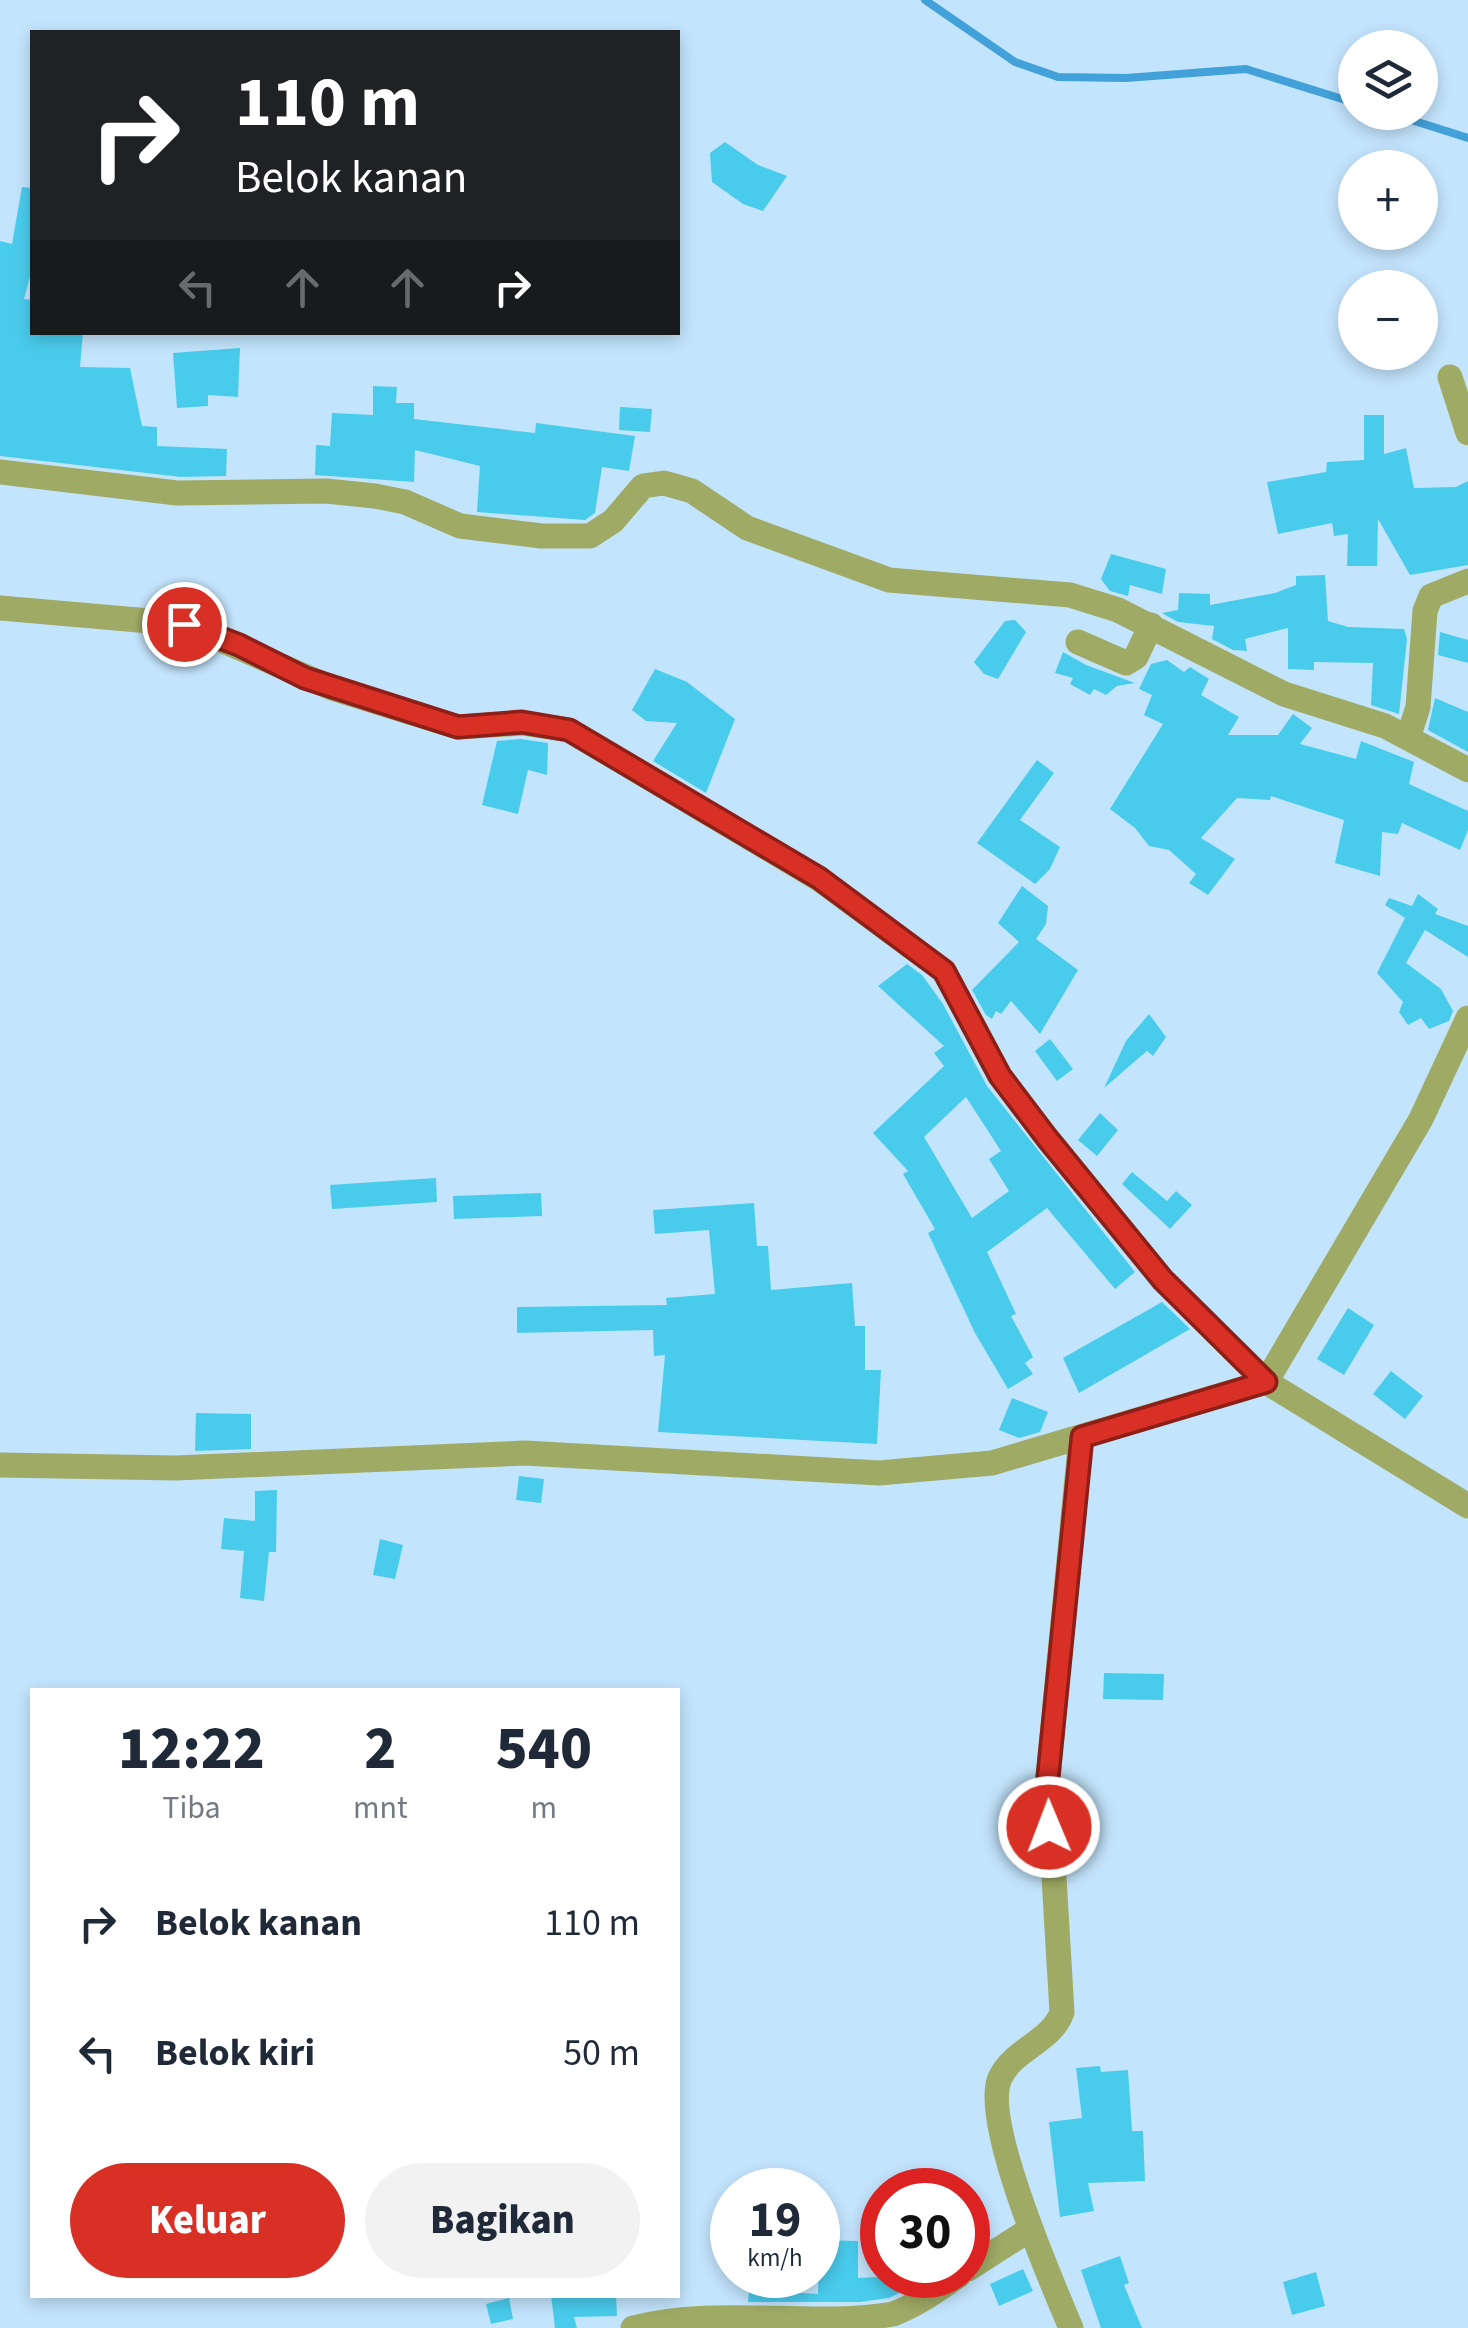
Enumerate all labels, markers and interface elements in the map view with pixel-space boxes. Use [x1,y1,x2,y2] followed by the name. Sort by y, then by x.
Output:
[1338,30,1438,370] map controls
[1338,30,1438,130] button: layers
[235,53,420,153] text: 110 m
[70,70,200,200] icon: right
[235,146,467,210] text: Belok kanan
[1338,150,1438,250] button: +
[170,260,225,315] icon: left
[275,260,330,315] icon: ahead
[380,260,435,315] icon: ahead
[485,260,540,315] icon: right
[1338,270,1438,370] button: −
[142,582,227,667] pin
[157,597,212,652] icon: arrive
[118,1707,265,1792] text: 12:22
[364,1707,396,1792] text: 2
[496,1707,592,1792] text: 540
[997,1775,1101,1879] position arrow
[162,1785,221,1831] text: Tiba
[353,1785,408,1831] text: mnt
[531,1785,557,1831] text: m
[70,1896,125,1951] icon: right
[155,1896,362,1950] text: Belok kanan
[544,1896,640,1950] text: 110 m
[70,2026,125,2081] icon: left
[155,2026,315,2080] text: Belok kiri
[563,2026,640,2080] text: 50 m
[70,2163,345,2278] button: Keluar
[365,2163,640,2278] button: Bagikan
[860,2168,990,2298] speed limit sign: 30
[749,2185,801,2256] text: 19
[747,2240,803,2276] text: km/h

